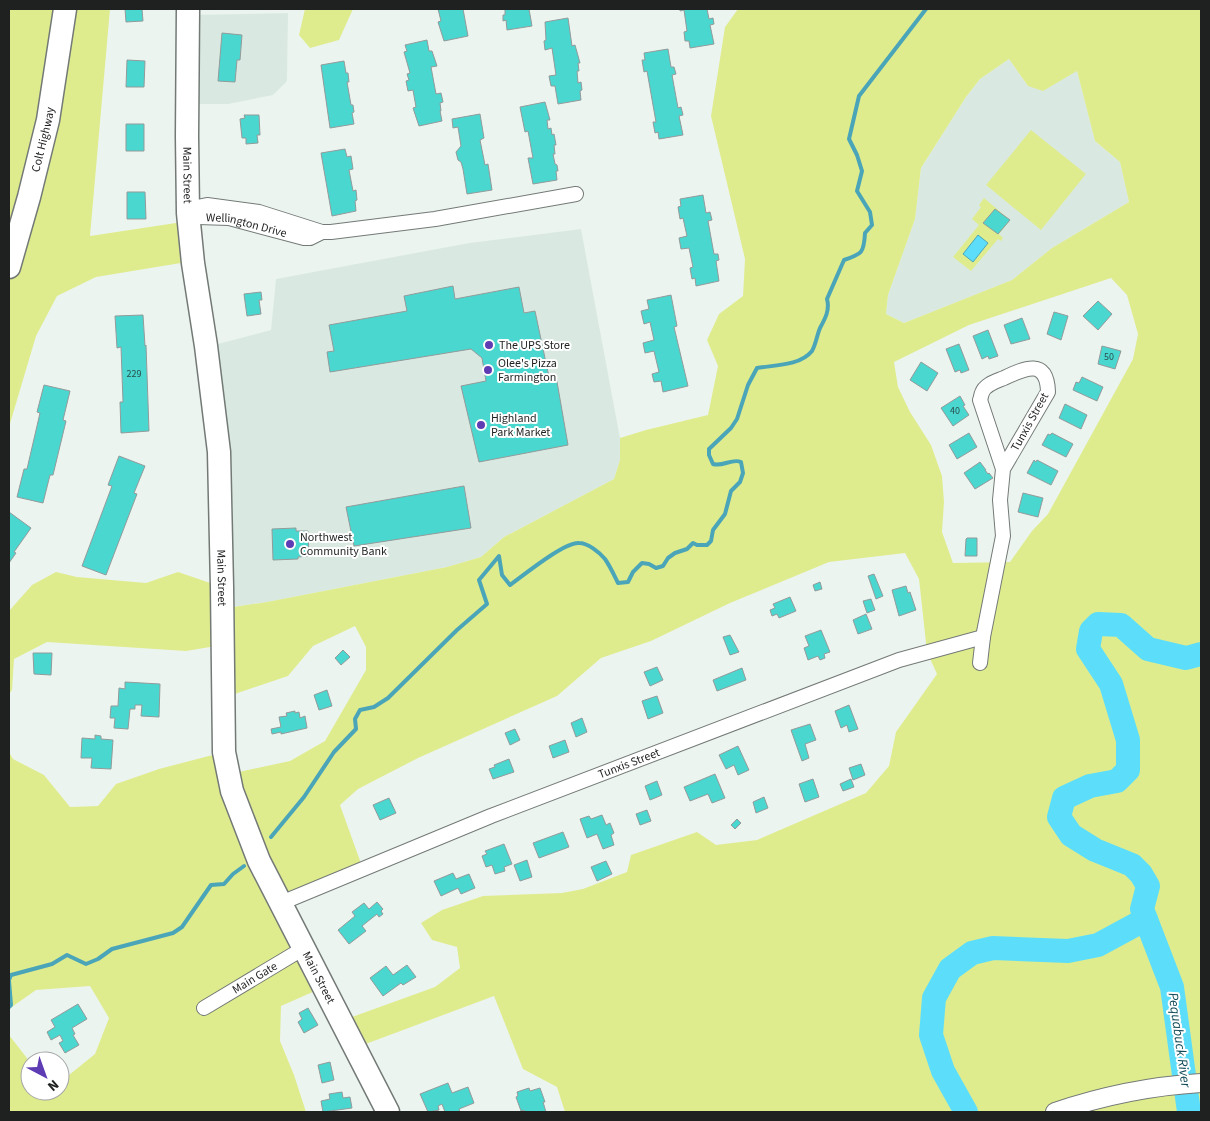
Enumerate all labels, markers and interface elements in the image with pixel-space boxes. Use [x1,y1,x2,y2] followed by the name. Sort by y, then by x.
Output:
[27,105,58,174] street label: Colt Highway
[179,146,196,204] street label: Main Street
[206,209,289,242] street label: Wellington Drive
[499,337,570,354] place label: The UPS Store
[483,339,495,351] marker: The UPS Store
[1104,350,1114,364] house number: 50
[498,355,557,386] place label: Olee's Pizza Farmington
[482,364,494,376] marker: Olee's Pizza Farmington
[127,367,141,381] house number: 229
[1007,390,1053,454] street label: Tunxis Street
[950,404,960,418] house number: 40
[491,410,550,441] place label: Highland Park Market
[475,419,487,431] marker: Highland Park Market
[300,529,387,560] place label: Northwest Community Bank
[284,538,296,550] marker: Northwest Community Bank
[213,549,231,606] street label: Main Street
[596,744,662,783] street label: Tunxis Street
[298,948,339,1007] street label: Main Street
[229,957,280,998] street label: Main Gate
[1162,991,1196,1090] water label: Pequabuck River
[20,1051,70,1101] north arrow
[43,1074,63,1096] text: N

